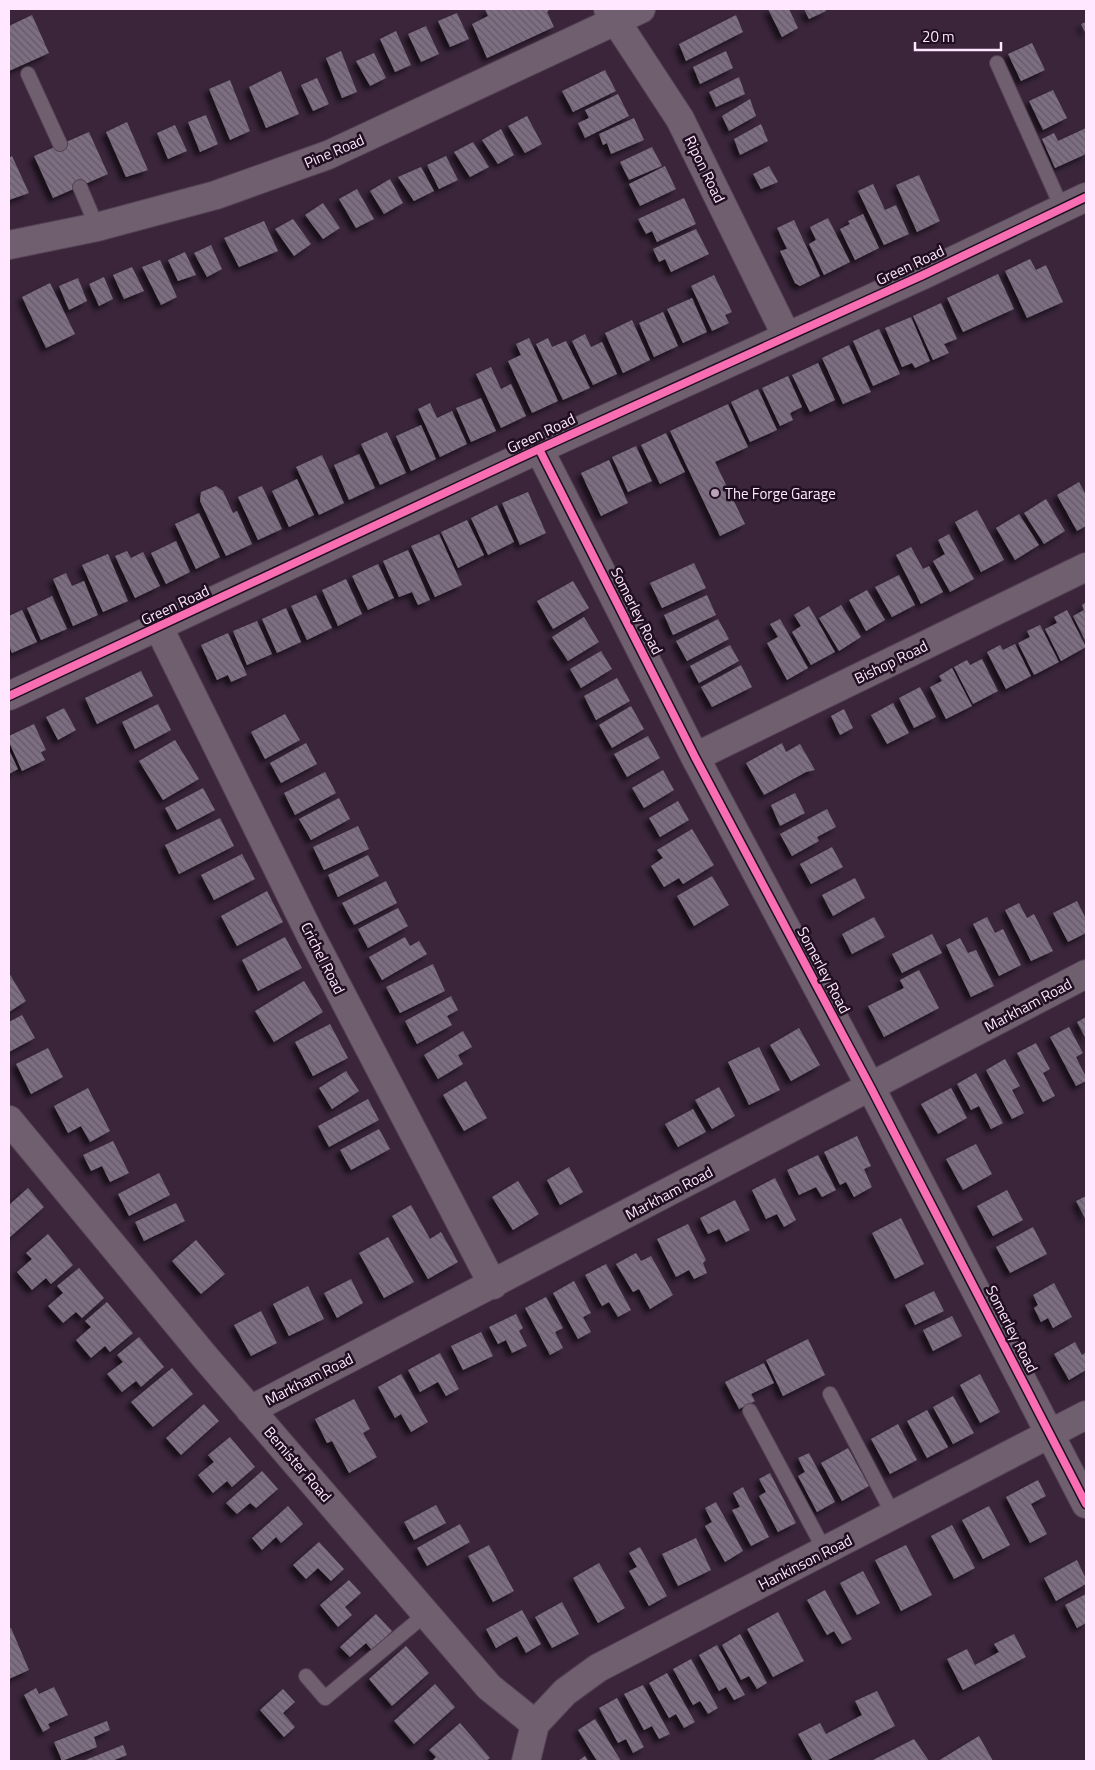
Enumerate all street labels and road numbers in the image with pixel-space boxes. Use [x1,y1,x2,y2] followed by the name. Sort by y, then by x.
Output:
[300,128,368,174] street label: Pine Road
[679,132,731,206] street label: Ripon Road
[872,239,948,291] street label: Green Road
[503,407,579,459] street label: Green Road
[605,563,669,659] street label: Somerley Road
[137,579,213,631] street label: Green Road
[850,634,932,690] street label: Bishop Road
[295,918,351,998] street label: Crichel Road
[791,923,857,1017] street label: Somerley Road
[980,972,1076,1038] street label: Markham Road
[621,1160,717,1226] street label: Markham Road
[980,1281,1044,1377] street label: Somerley Road
[261,1347,357,1411] street label: Markham Road
[259,1421,337,1507] street label: Bemister Road
[754,1528,856,1596] street label: Hankinson Road

